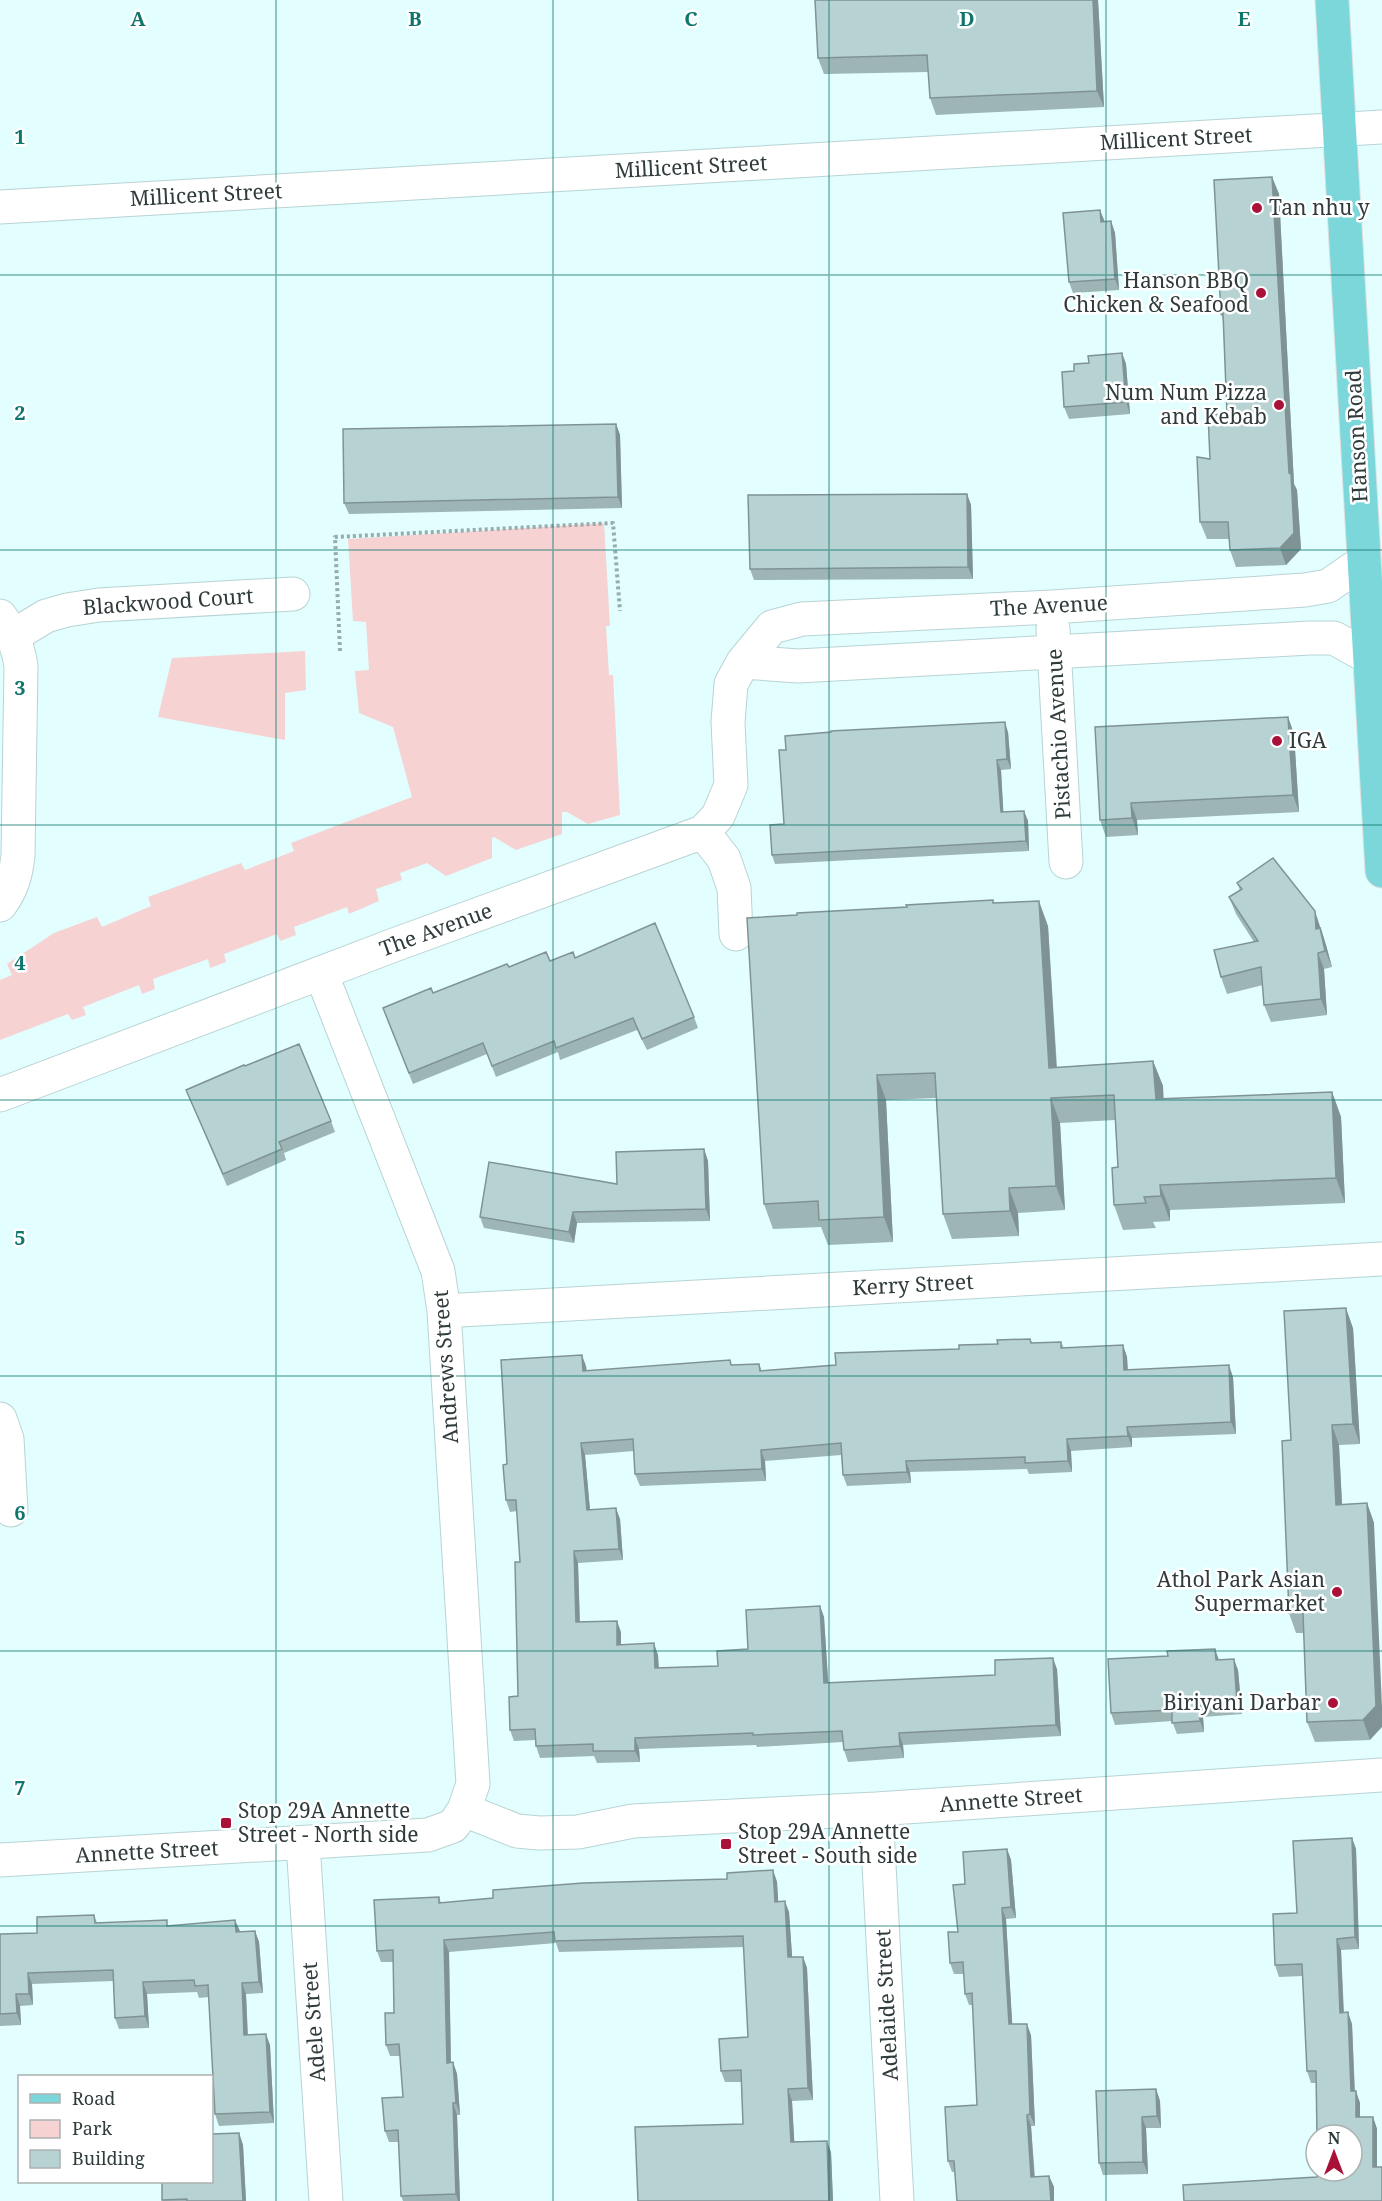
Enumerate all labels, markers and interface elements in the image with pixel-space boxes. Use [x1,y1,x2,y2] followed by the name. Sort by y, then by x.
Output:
[130,5,146,32] text: A
[408,5,422,32] text: B
[684,5,698,32] text: C
[959,5,975,32] text: D
[1237,5,1251,32] text: E
[1099,120,1253,156] street label: Millicent Street
[14,123,26,150] text: 1
[614,148,768,184] street label: Millicent Street
[129,176,283,212] street label: Millicent Street
[1269,193,1370,221] place label: Tan nhu y
[1250,201,1264,215] marker: Tan nhu y
[1063,266,1249,318] place label: Hanson BBQ Chicken & Seafood
[1254,286,1268,300] marker: Hanson BBQ Chicken & Seafood
[1339,369,1373,503] street label: Hanson Road
[1105,378,1267,430] place label: Num Num Pizza and Kebab
[1272,398,1286,412] marker: Num Num Pizza and Kebab
[14,399,26,426] text: 2
[82,581,254,621] street label: Blackwood Court
[989,588,1109,622] street label: The Avenue
[1040,648,1076,820] street label: Pistachio Avenue
[14,674,26,701] text: 3
[1289,726,1327,754] place label: IGA
[1270,734,1284,748] marker: IGA
[375,896,496,962] street label: The Avenue
[14,949,26,976] text: 4
[14,1224,26,1251] text: 5
[852,1267,974,1301] street label: Kerry Street
[426,1289,464,1445] street label: Andrews Street
[14,1499,26,1526] text: 6
[1157,1565,1325,1617] place label: Athol Park Asian Supermarket
[1330,1585,1344,1599] marker: Athol Park Asian Supermarket
[1163,1688,1321,1716] place label: Biriyani Darbar
[1326,1696,1340,1710] marker: Biriyani Darbar
[14,1774,26,1801] text: 7
[939,1780,1083,1818] street label: Annette Street
[238,1796,419,1848] place label: Stop 29A Annette Street - North side
[219,1816,233,1830] marker: Stop 29A Annette Street - North side
[738,1817,917,1869] place label: Stop 29A Annette Street - South side
[75,1833,219,1869] street label: Annette Street
[719,1837,733,1851] marker: Stop 29A Annette Street - South side
[868,1929,904,2082] street label: Adelaide Street
[295,1961,331,2083] street label: Adele Street
[18,2075,213,2183] legend
[72,2086,115,2110] text: Road
[72,2116,112,2140] text: Park
[1304,2123,1364,2183] north arrow
[1328,2127,1341,2149] text: N
[72,2146,145,2170] text: Building

